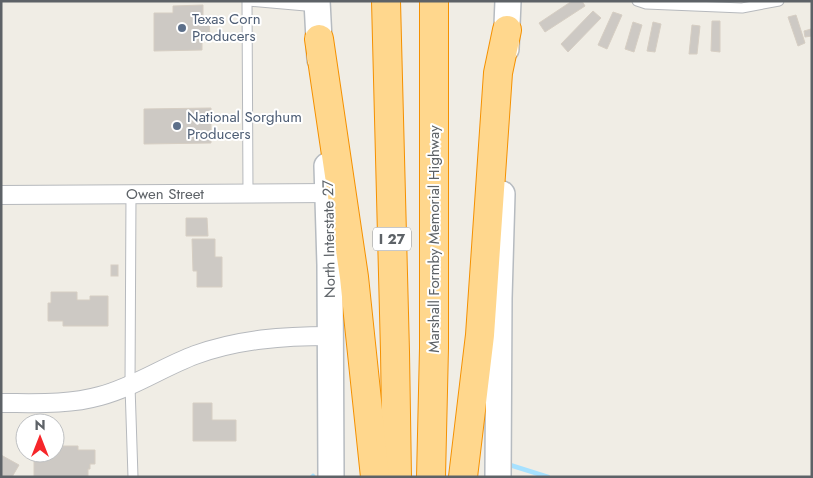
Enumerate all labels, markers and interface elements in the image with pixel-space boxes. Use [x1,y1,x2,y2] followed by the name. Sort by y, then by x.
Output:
[192,8,261,47] place label: Texas Corn Producers
[176,22,188,34] marker: Texas Corn Producers
[187,106,302,145] place label: National Sorghum Producers
[171,120,183,132] marker: National Sorghum Producers
[423,125,445,353] street label: Marshall Formby Memorial Highway
[317,180,341,298] street label: North Interstate 27
[126,183,204,205] street label: Owen Street
[373,228,411,250] road number: I 27
[15,413,65,463] north arrow
[34,415,46,435] text: N

